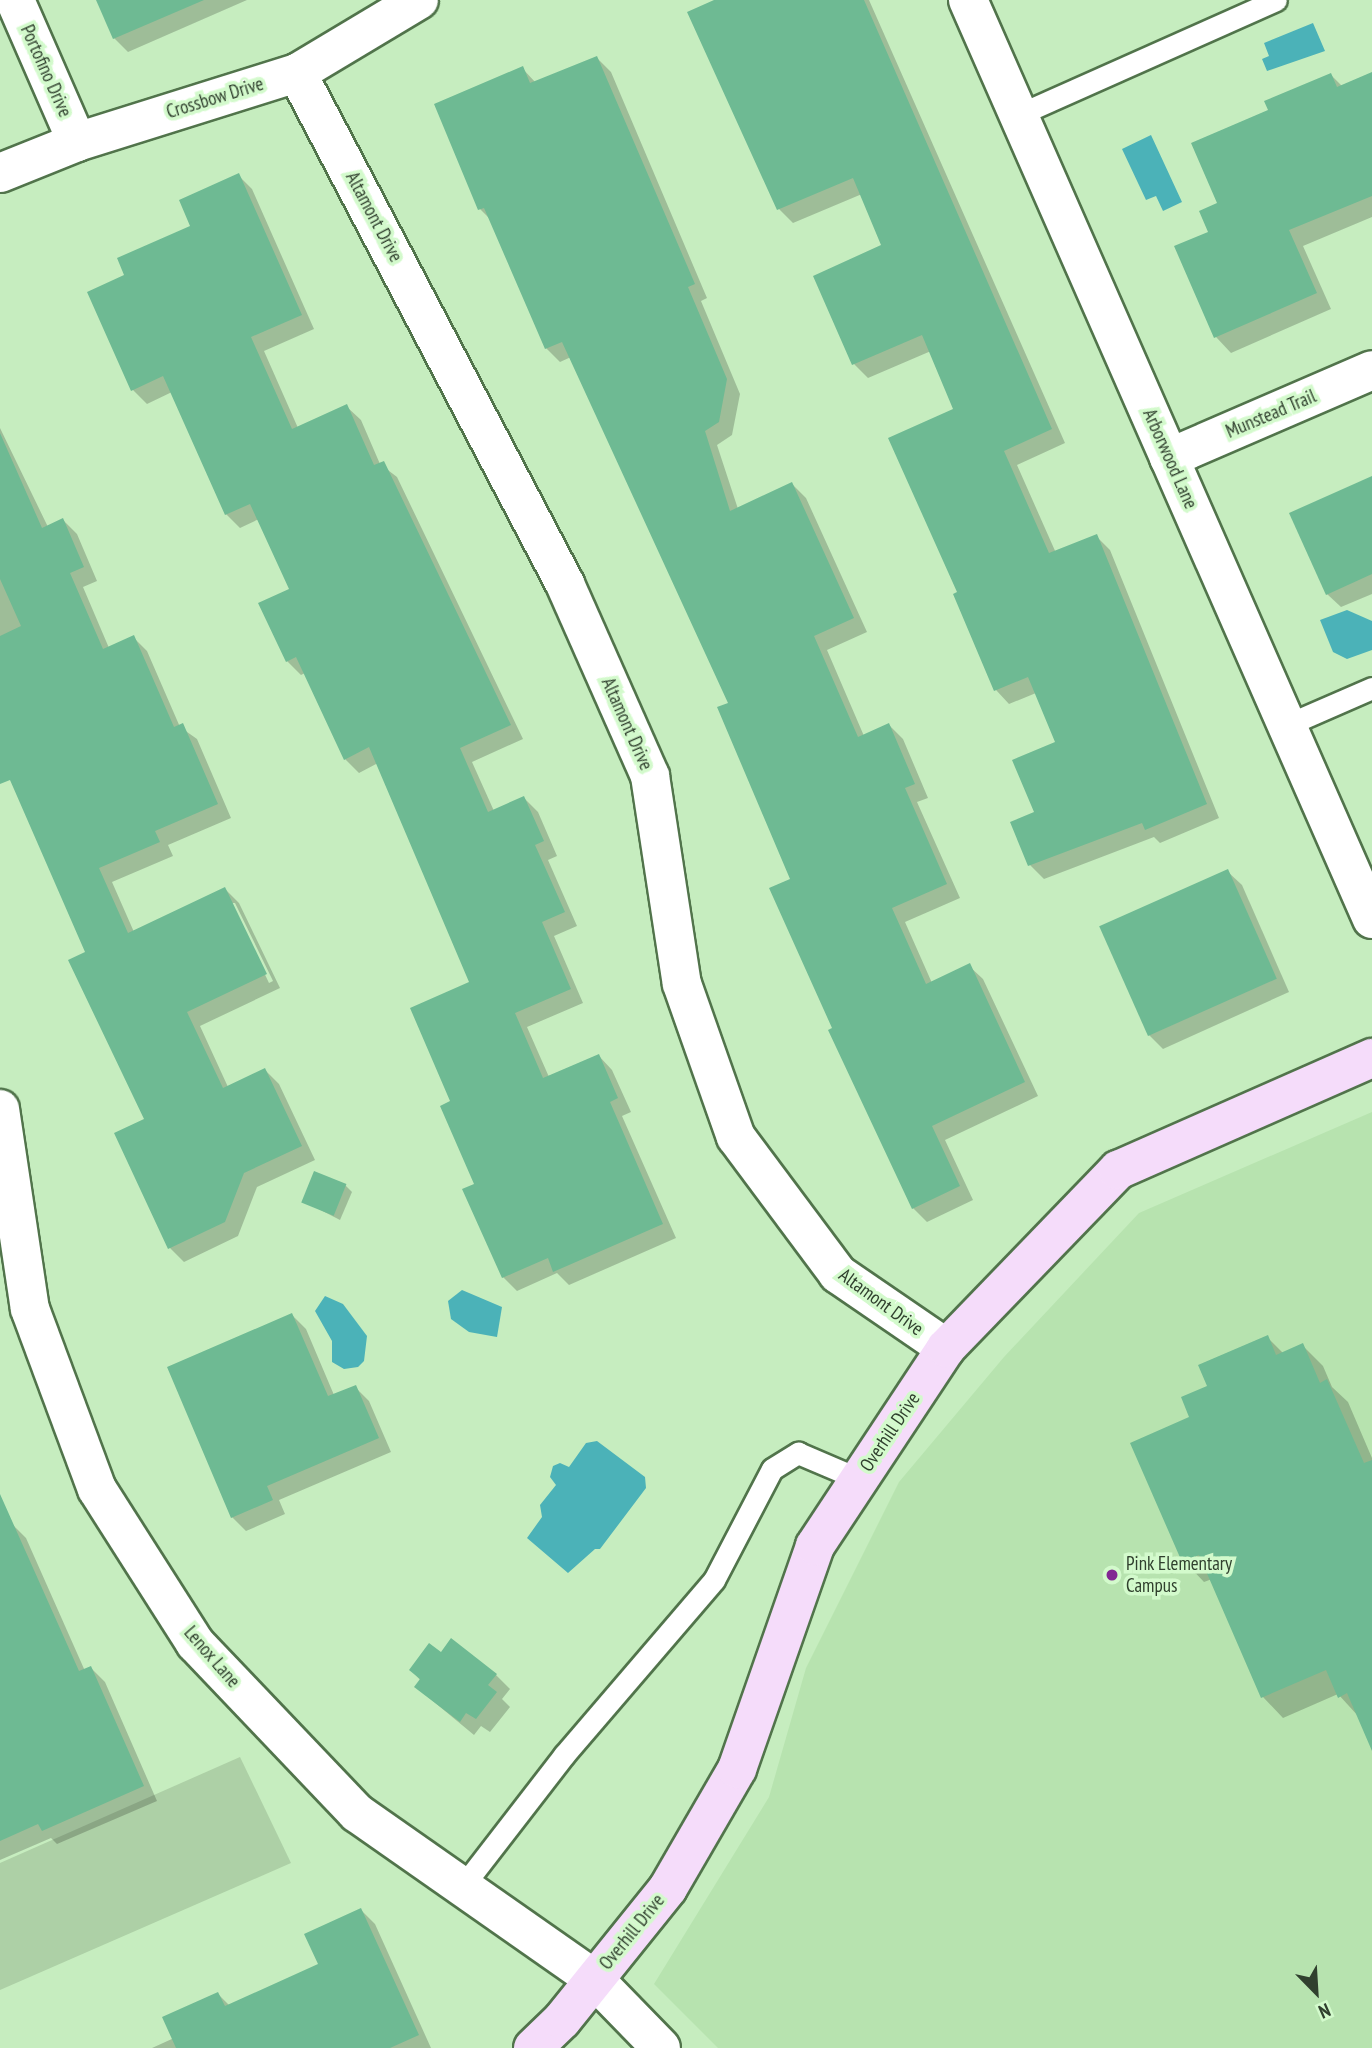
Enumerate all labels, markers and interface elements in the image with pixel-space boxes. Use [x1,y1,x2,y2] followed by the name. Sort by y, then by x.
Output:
[16,21,76,121] street label: Portofino Drive
[163,72,267,124] street label: Crossbow Drive
[341,168,407,266] street label: Altamont Drive
[1222,385,1320,443] street label: Munstead Trail
[1138,406,1202,512] street label: Arborwood Lane
[596,674,658,774] street label: Altamont Drive
[834,1264,928,1340] street label: Altamont Drive
[855,1388,925,1476] street label: Overhill Drive
[1126,1553,1233,1597] place label: Pink Elementary Campus
[1104,1567,1120,1583] marker: Pink Elementary Campus
[179,1621,245,1693] street label: Lenox Lane
[595,1890,669,1974] street label: Overhill Drive
[1281,1957,1351,2027] north arrow
[1315,1998,1334,2024] text: N

